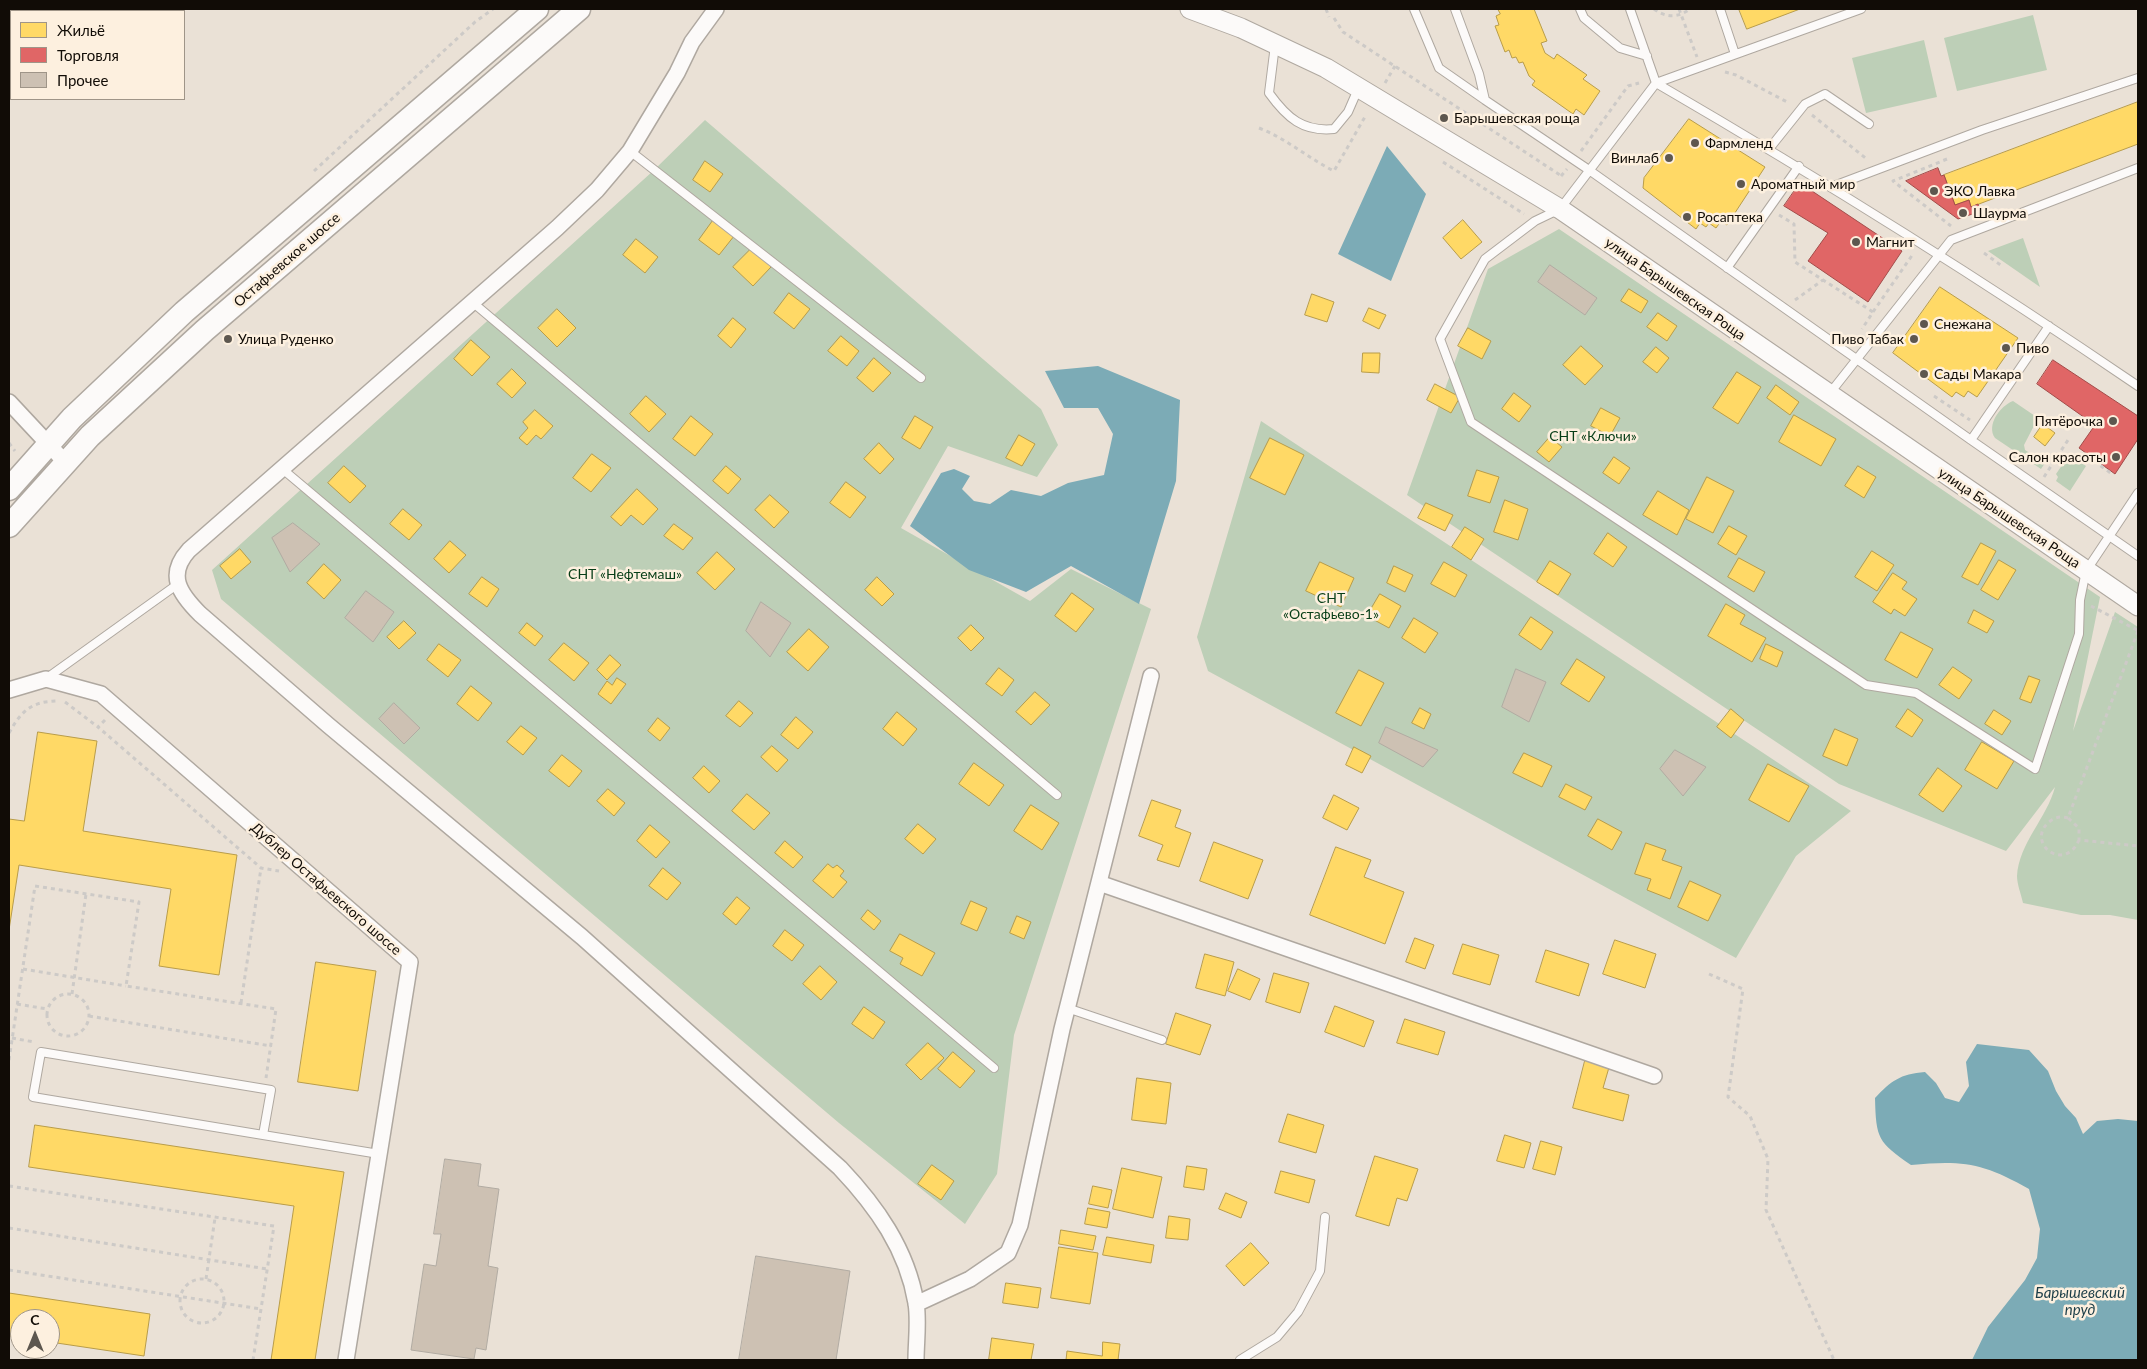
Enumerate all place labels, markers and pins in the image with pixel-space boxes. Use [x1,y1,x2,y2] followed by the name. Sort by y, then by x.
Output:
[1454,110,1580,126] place label: Барышевская роща
[1438,112,1450,124] marker: Барышевская роща
[1705,135,1773,151] place label: Фармленд
[1689,137,1701,149] marker: Фармленд
[1611,150,1659,166] place label: Винлаб
[1663,152,1675,164] marker: Винлаб
[1751,176,1855,192] place label: Ароматный мир
[1735,178,1747,190] marker: Ароматный мир
[1944,183,2015,199] place label: ЭКО Лавка
[1928,185,1940,197] marker: ЭКО Лавка
[1973,205,2027,221] place label: Шаурма
[1957,207,1969,219] marker: Шаурма
[1697,209,1763,225] place label: Росаптека
[1681,211,1693,223] marker: Росаптека
[1866,234,1915,250] place label: Магнит
[1850,236,1862,248] marker: Магнит
[1934,316,1991,332] place label: Снежана
[1918,318,1930,330] marker: Снежана
[238,331,334,347] place label: Улица Руденко
[1831,331,1904,347] place label: Пиво Табак
[222,333,234,345] marker: Улица Руденко
[1908,333,1920,345] marker: Пиво Табак
[2016,340,2049,356] place label: Пиво
[2000,342,2012,354] marker: Пиво
[1934,366,2021,382] place label: Сады Макара
[1918,368,1930,380] marker: Сады Макара
[2035,413,2103,429] place label: Пятёрочка
[2107,415,2119,427] marker: Пятёрочка
[2009,449,2106,465] place label: Салон красоты
[2110,451,2122,463] marker: Салон красоты

